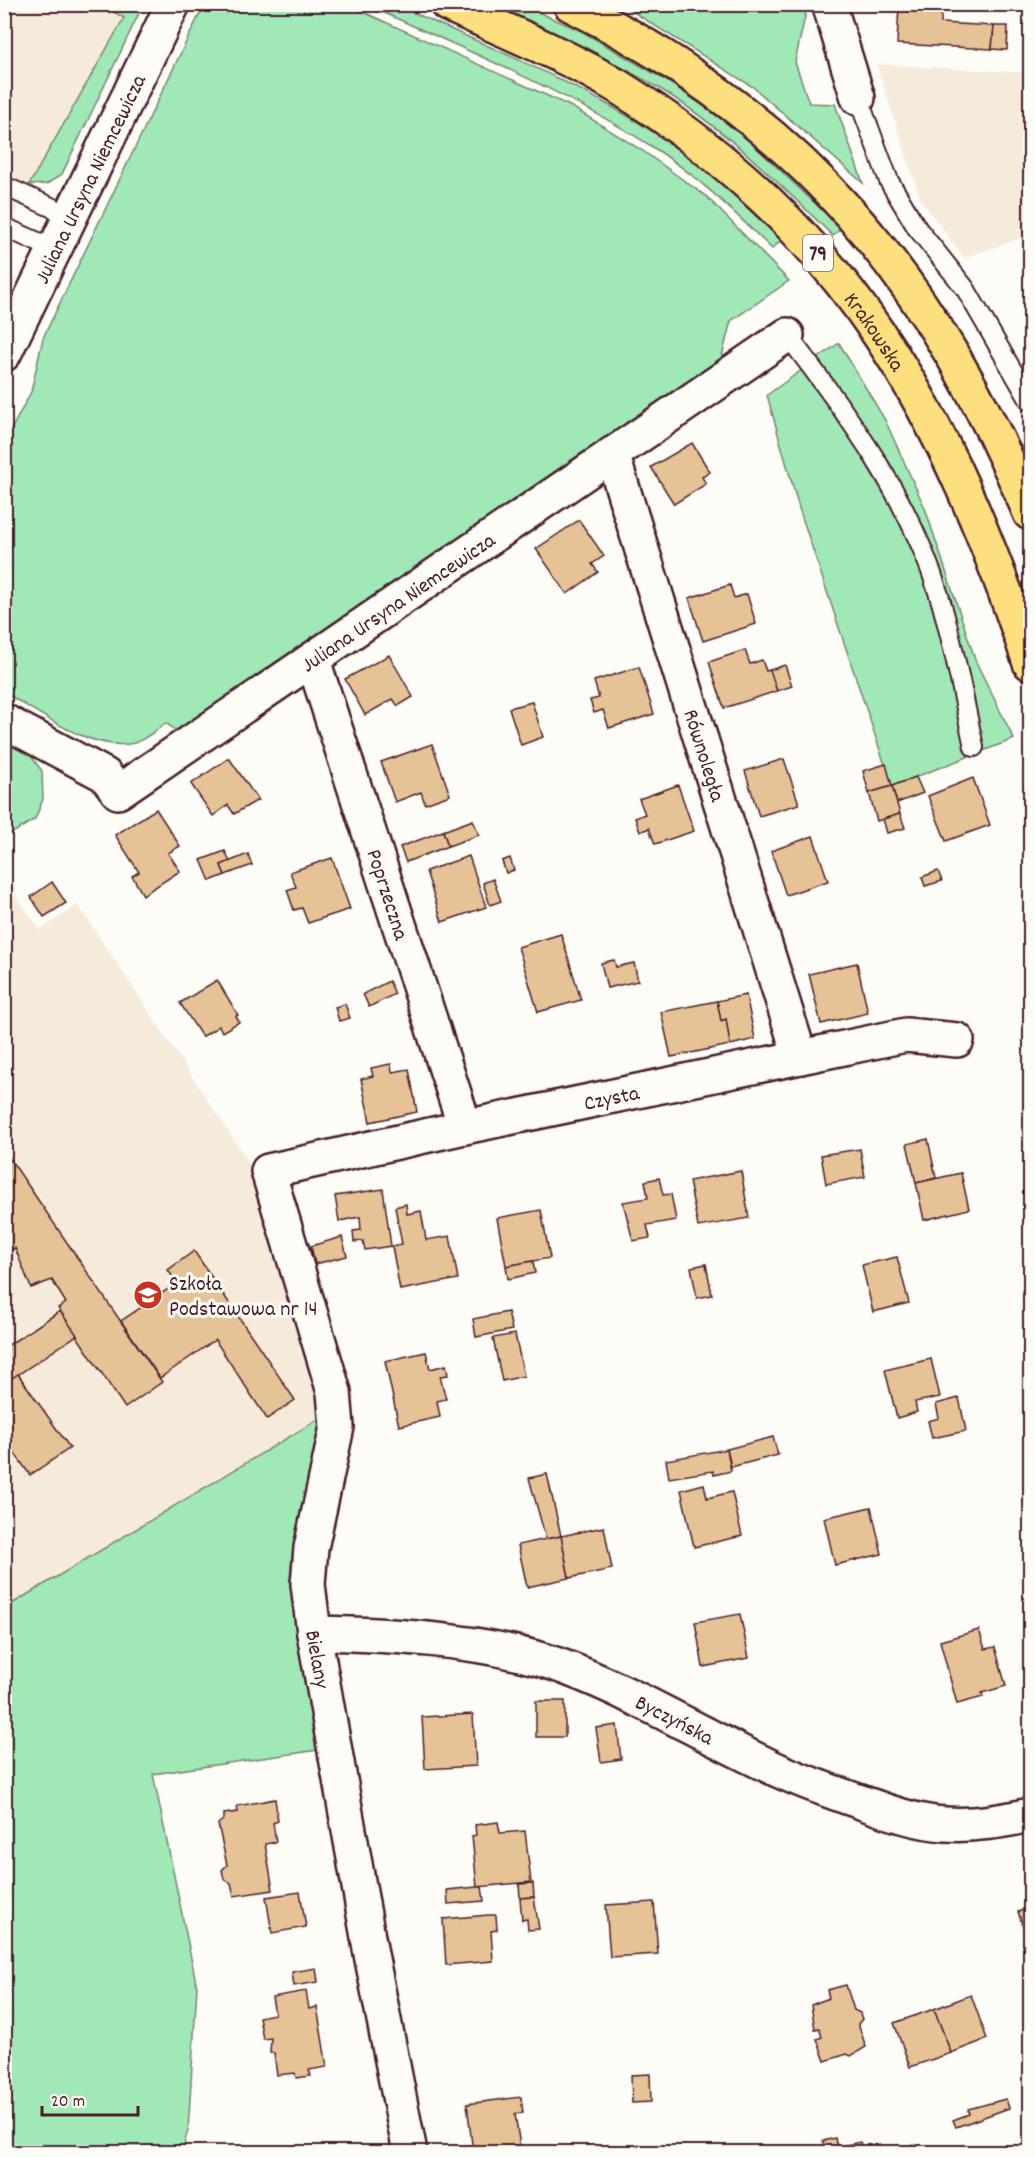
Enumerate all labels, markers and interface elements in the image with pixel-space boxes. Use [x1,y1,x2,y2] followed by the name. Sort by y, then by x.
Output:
[28,69,156,290] street label: Juliana Ursyna Niemcewicza
[803,235,833,271] road number: 79
[835,287,911,379] street label: Krakowska
[296,526,503,682] street label: Juliana Ursyna Niemcewicza
[673,706,732,806] street label: Równoległa
[357,846,415,945] street label: Poprzeczna
[581,1079,643,1121] street label: Czysta
[169,1270,318,1326] place label: Szkoła Podstawowa nr 14
[132,1279,164,1311] school or university icon: Szkoła Podstawowa nr 14
[295,1628,336,1692] street label: Bielany
[629,1689,719,1755] street label: Byczyńska
[42,2079,138,2117] scale bar
[51,2090,85,2115] text: 20 m

